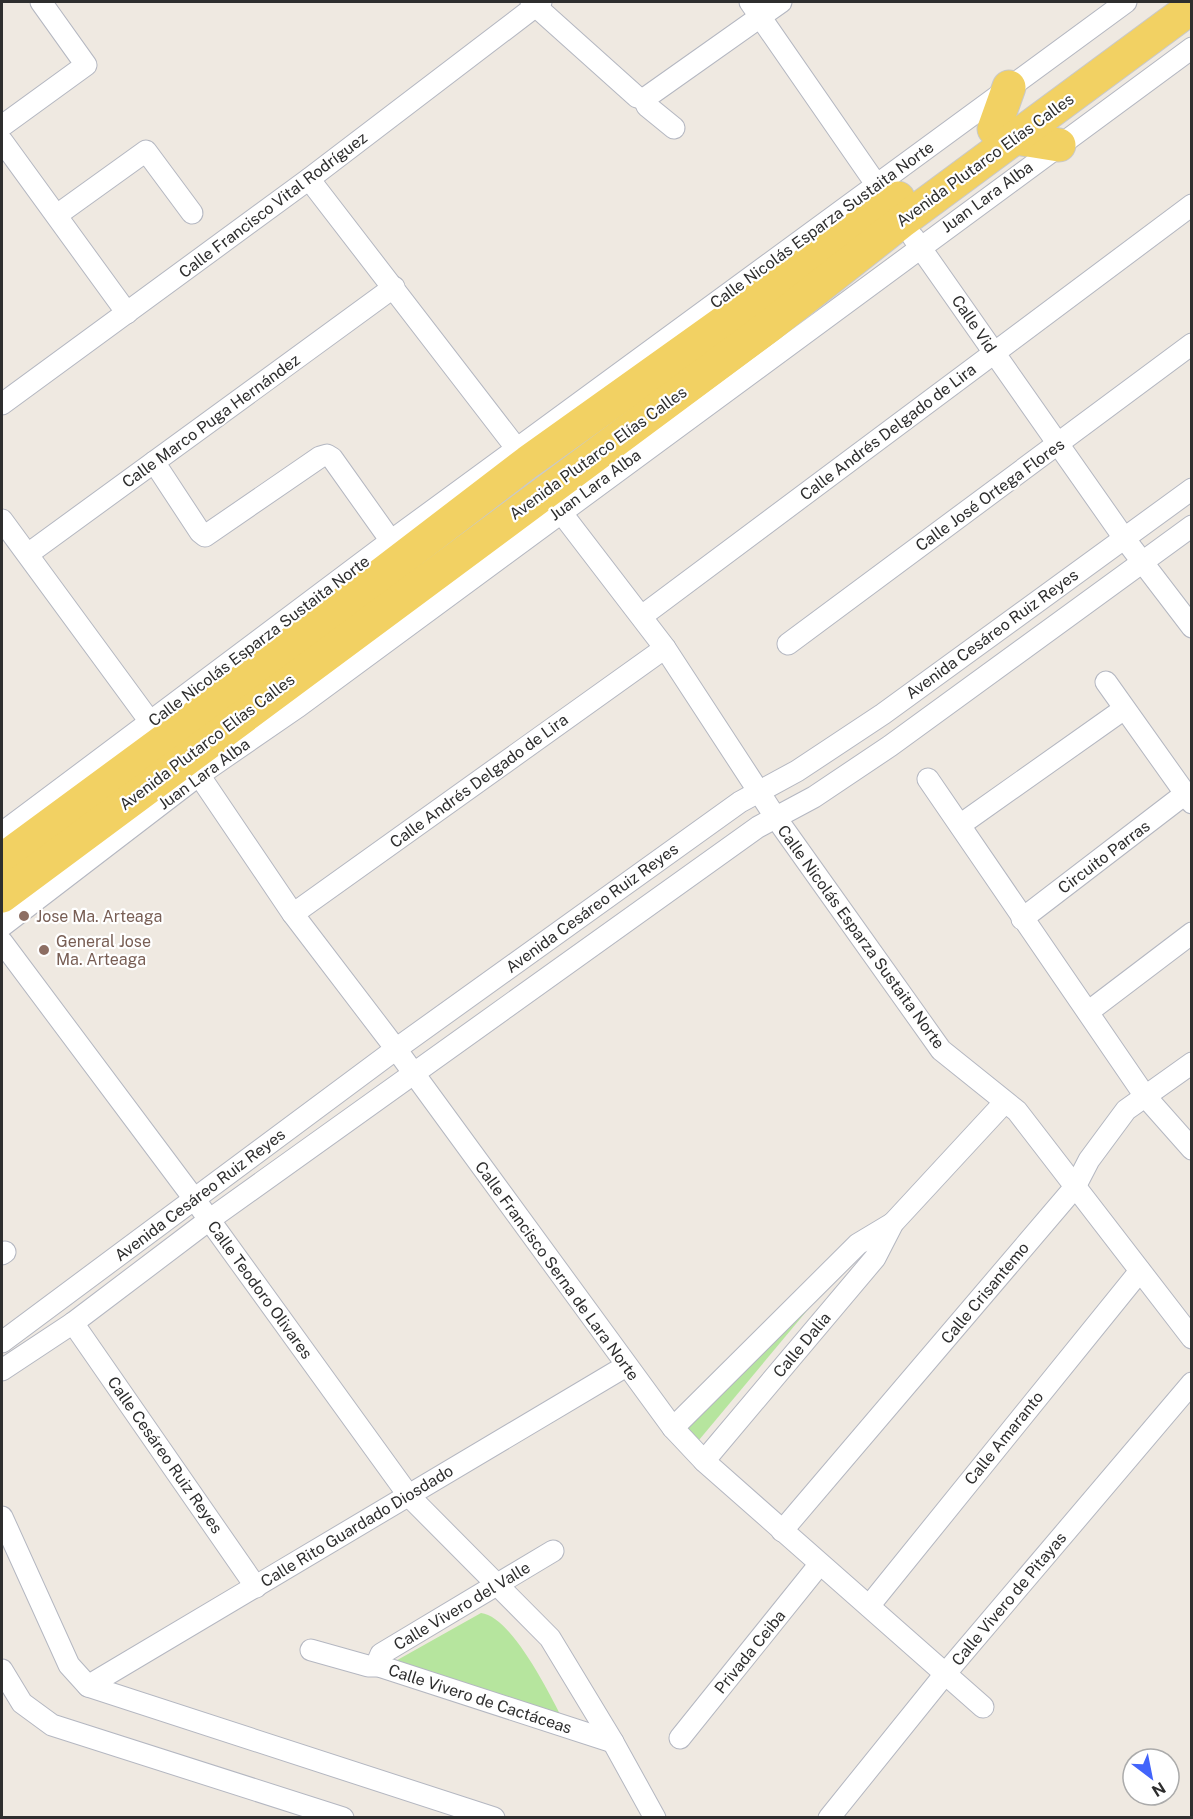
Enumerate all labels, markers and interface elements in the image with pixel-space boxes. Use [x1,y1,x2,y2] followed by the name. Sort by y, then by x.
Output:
[893,89,1077,231] street label: Avenida Plutarco Elías Calles
[175,128,371,282] street label: Calle Francisco Vital Rodríguez
[706,137,938,313] street label: Calle Nicolás Esparza Sustaita Norte
[938,157,1036,237] street label: Juan Lara Alba
[948,292,1000,356] street label: Calle Vid
[118,350,304,492] street label: Calle Marco Puga Hernández
[796,360,980,504] street label: Calle Andrés Delgado de Lira
[506,382,690,524] street label: Avenida Plutarco Elías Calles
[912,435,1068,555] street label: Calle José Ortega Flores
[546,445,644,525] street label: Juan Lara Alba
[145,552,373,730] street label: Calle Nicolás Esparza Sustaita Norte
[902,565,1082,703] street label: Avenida Cesáreo Ruiz Reyes
[116,670,298,814] street label: Avenida Plutarco Elías Calles
[386,710,572,852] street label: Calle Andrés Delgado de Lira
[155,734,253,814] street label: Juan Lara Alba
[1054,816,1154,898] street label: Circuito Parras
[773,821,949,1053] street label: Calle Nicolás Esparza Sustaita Norte
[502,839,682,977] street label: Avenida Cesáreo Ruiz Reyes
[36,907,162,926] place label: Jose Ma. Arteaga
[17,909,31,923] marker: Jose Ma. Arteaga
[56,932,151,969] place label: General Jose Ma. Arteaga
[37,943,51,957] marker: General Jose Ma. Arteaga
[111,1125,289,1265] street label: Avenida Cesáreo Ruiz Reyes
[471,1158,643,1384] street label: Calle Francisco Serna de Lara Norte
[204,1217,316,1363] street label: Calle Teodoro Olivares
[937,1238,1033,1348] street label: Calle Crisantemo
[769,1309,835,1381] street label: Calle Dalia
[104,1373,226,1537] street label: Calle Cesáreo Ruiz Reyes
[961,1388,1047,1488] street label: Calle Amaranto
[257,1461,457,1591] street label: Calle Rito Guardado Diosdado
[948,1528,1070,1670] street label: Calle Vivero de Pitayas
[390,1558,534,1654] street label: Calle Vivero del Valle
[711,1606,789,1698] street label: Privada Ceiba
[386,1660,574,1738] street label: Calle Vivero de Cactáceas
[1121,1747,1181,1807] north arrow
[1148,1778,1169,1801] text: N

